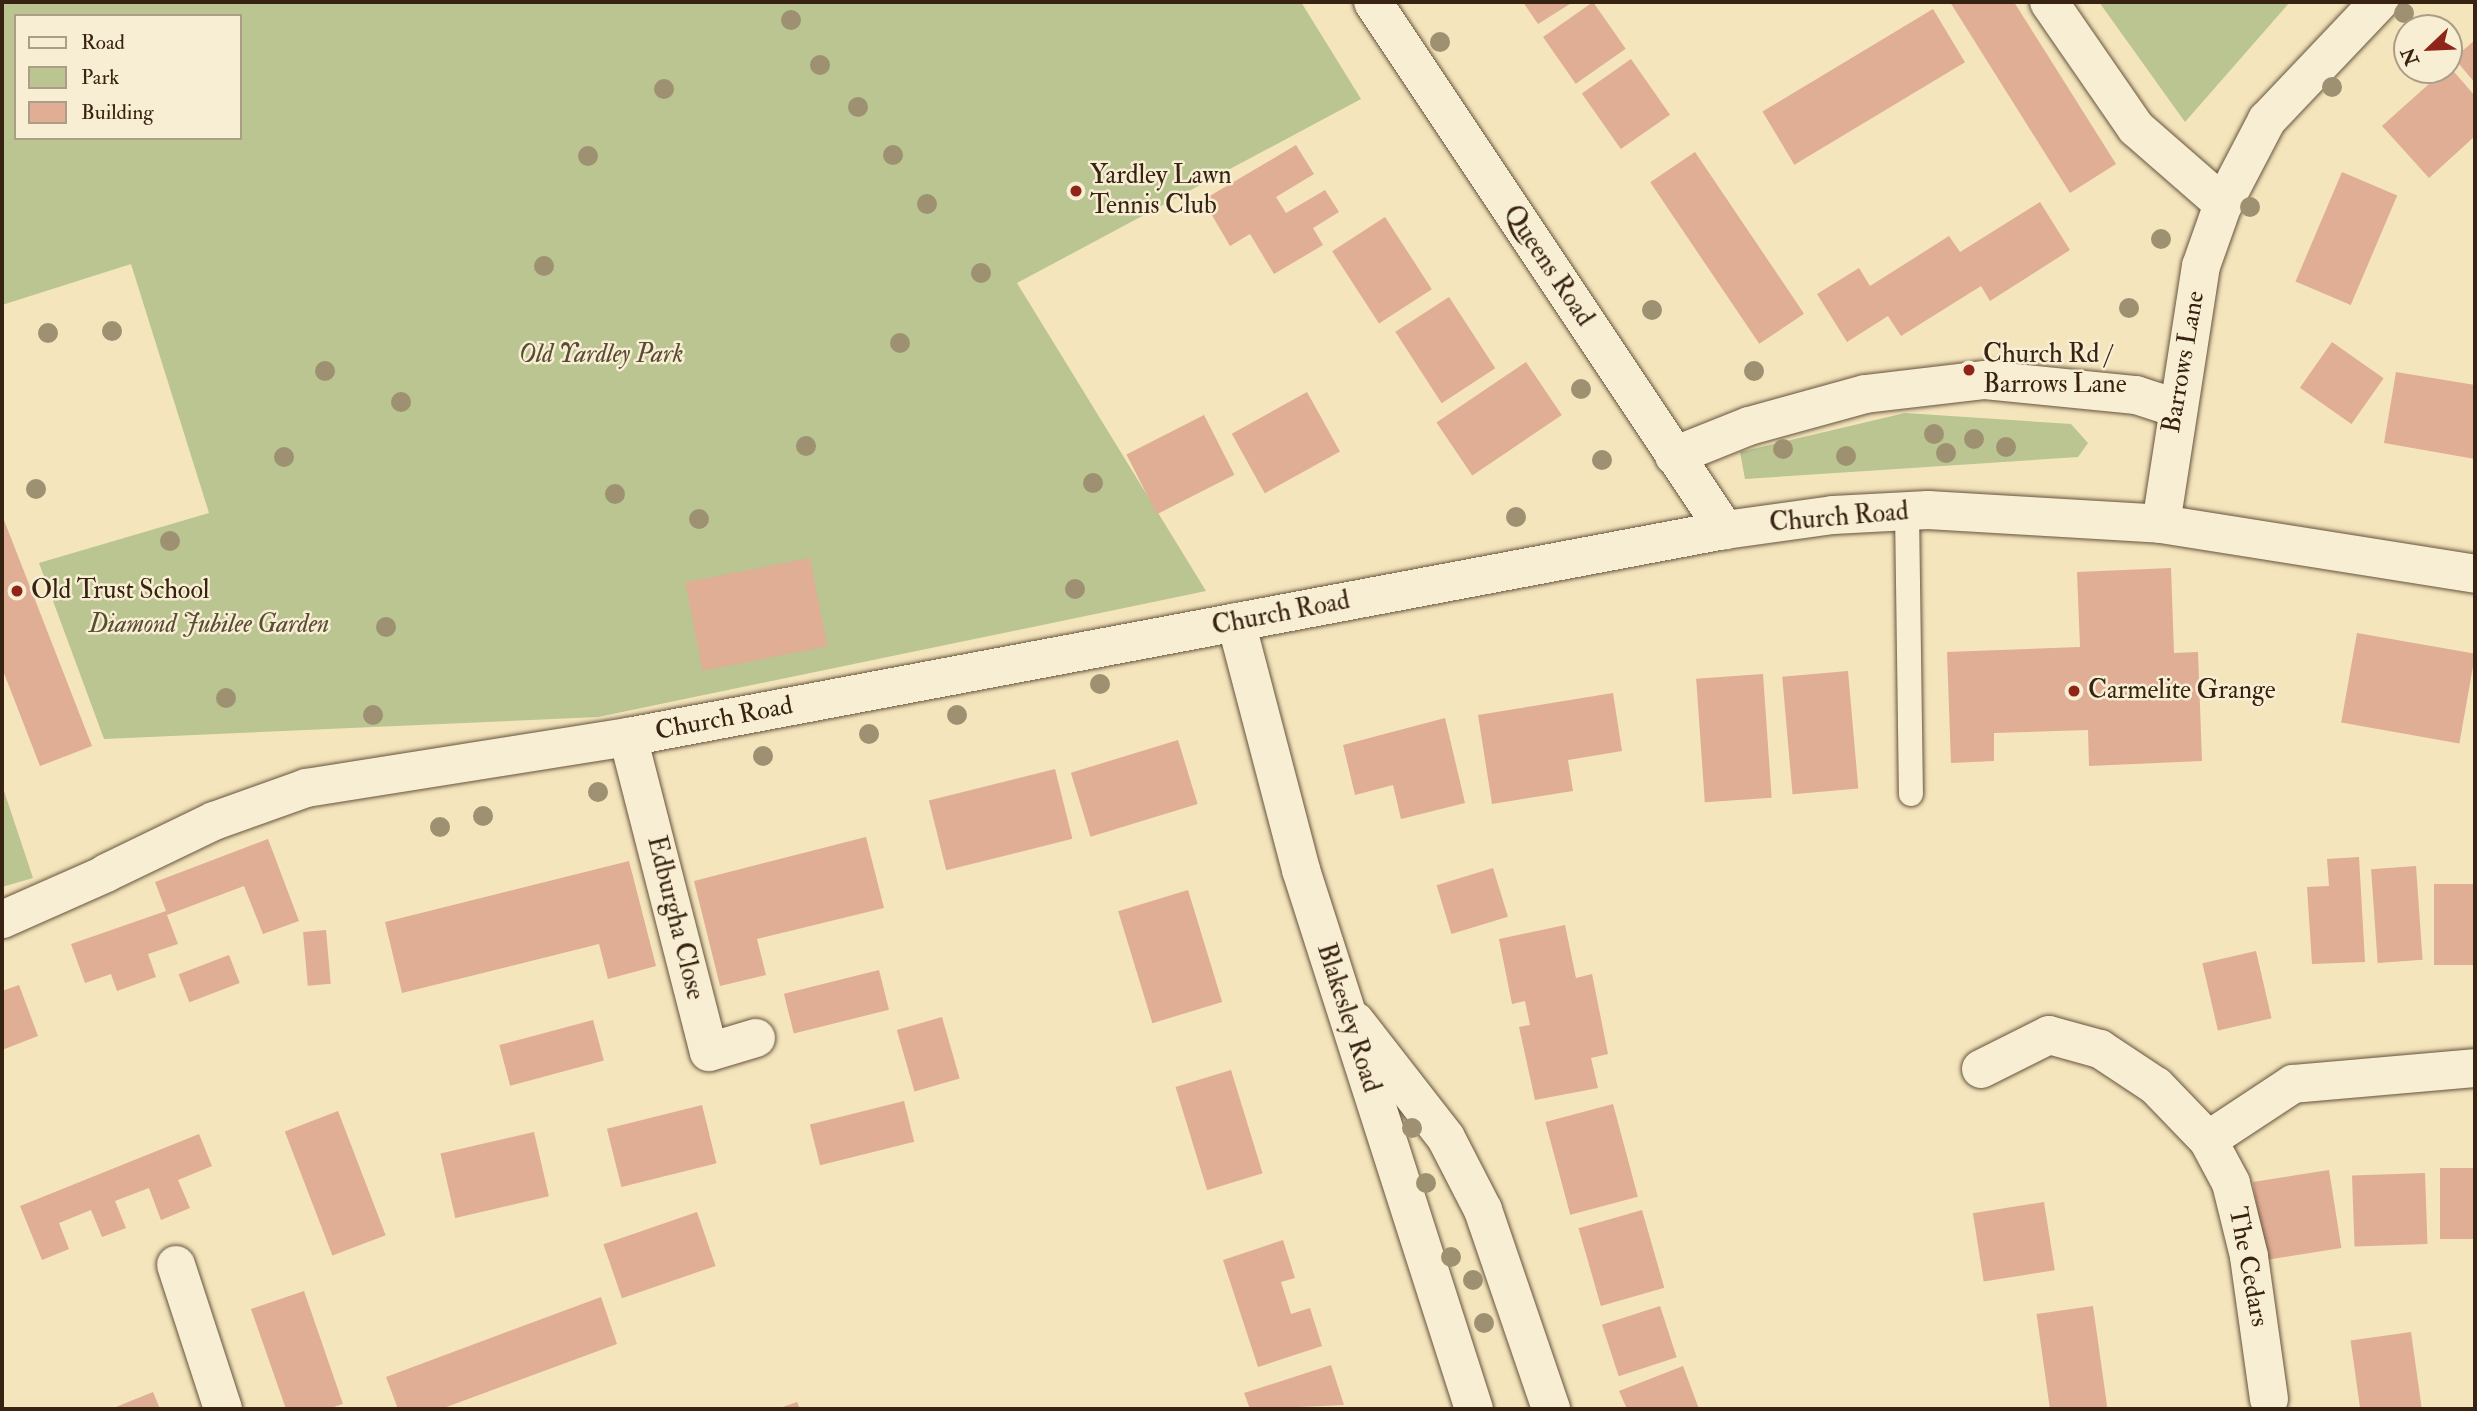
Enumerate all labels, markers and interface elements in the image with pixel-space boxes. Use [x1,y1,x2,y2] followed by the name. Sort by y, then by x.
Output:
[14,14,242,140] legend
[2393,14,2463,84] north arrow
[81,29,125,56] text: Road
[2396,44,2425,69] text: N
[81,64,119,91] text: Park
[81,99,154,126] text: Building
[1090,160,1232,222] place label: Yardley Lawn Tennis Club
[1068,183,1084,199] marker: Yardley Lawn Tennis Club
[1496,200,1600,332] street label: Queens Road
[2156,289,2212,435] street label: Barrows Lane
[518,339,684,371] park label: Old Yardley Park
[1983,339,2127,400] place label: Church Rd / Barrows Lane
[1961,362,1977,378] marker: Church Rd / Barrows Lane
[1768,496,1910,540] street label: Church Road
[31,575,209,607] place label: Old Trust School
[9,583,25,599] marker: Old Trust School
[1210,585,1352,643] street label: Church Road
[89,609,329,641] park label: Diamond Jubilee Garden
[2088,675,2276,707] place label: Carmelite Grange
[2066,683,2082,699] marker: Carmelite Grange
[653,690,795,748] street label: Church Road
[640,833,710,1003] street label: Edburgha Close
[1309,940,1387,1096] street label: Blakesley Road
[2221,1204,2275,1330] street label: The Cedars

